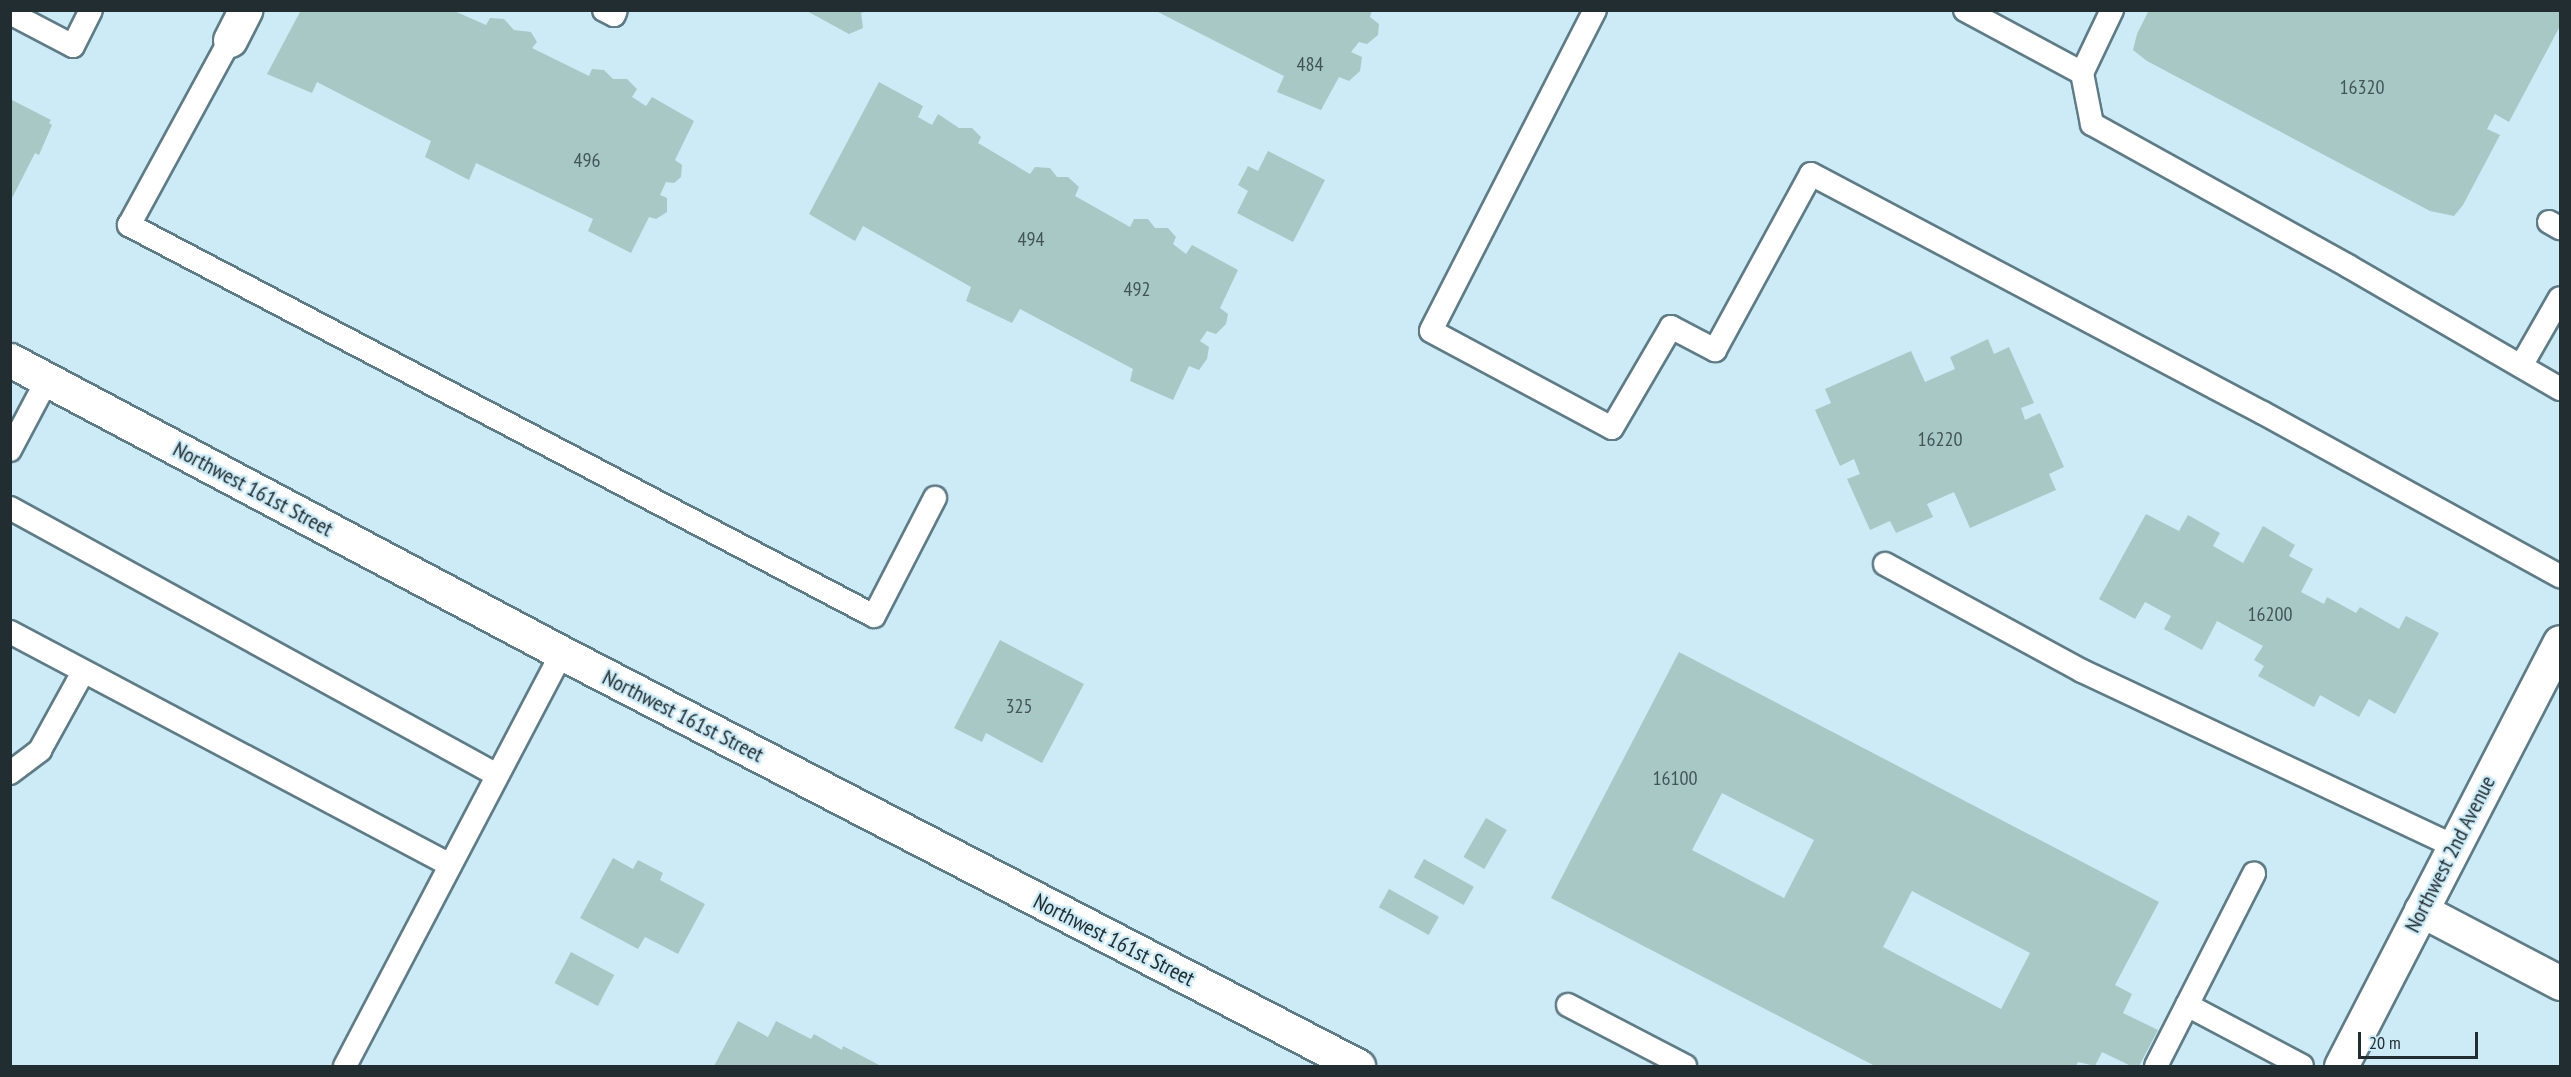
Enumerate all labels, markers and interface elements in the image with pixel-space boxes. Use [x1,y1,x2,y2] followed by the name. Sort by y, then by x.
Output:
[1297,52,1323,76] house number: 484
[2340,75,2384,99] house number: 16320
[574,148,600,172] house number: 496
[1018,227,1044,251] house number: 494
[1124,277,1150,301] house number: 492
[1918,427,1962,451] house number: 16220
[169,436,337,542] street label: Northwest 161st Street
[2248,602,2292,626] house number: 16200
[598,664,768,768] street label: Northwest 161st Street
[1006,694,1032,718] house number: 325
[1653,766,1697,790] house number: 16100
[2399,771,2501,937] street label: Northwest 2nd Avenue
[1029,888,1199,992] street label: Northwest 161st Street
[2361,1020,2481,1058] scale bar
[2369,1031,2401,1054] text: 20 m

